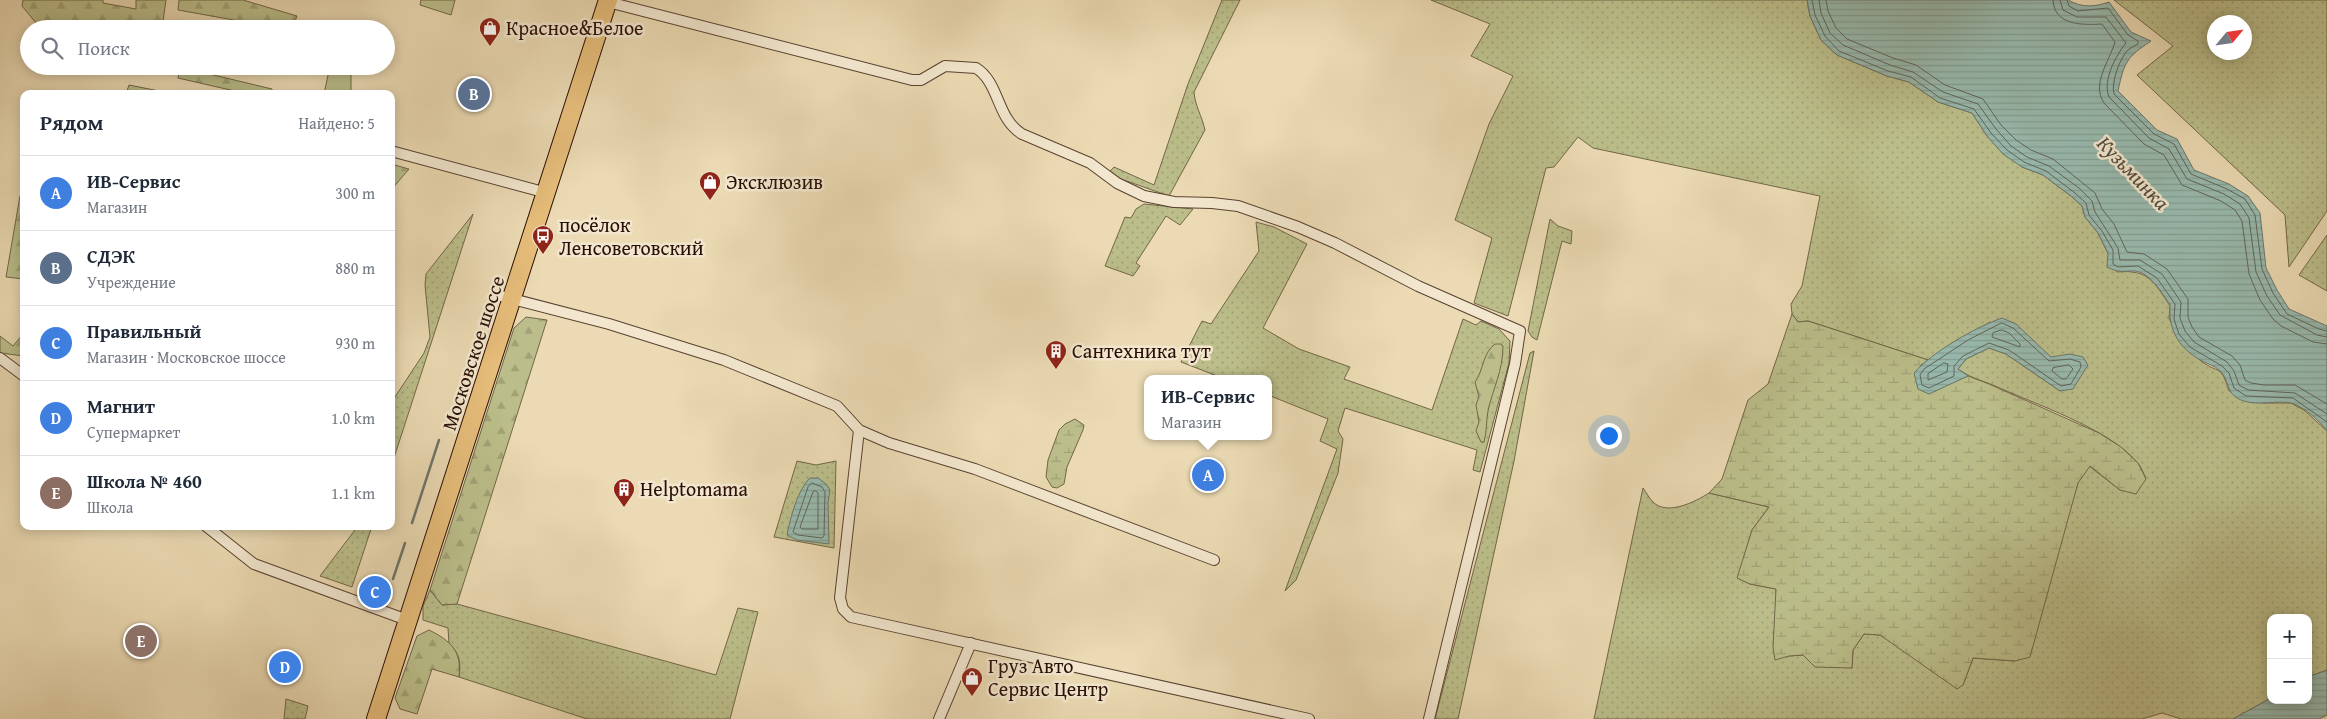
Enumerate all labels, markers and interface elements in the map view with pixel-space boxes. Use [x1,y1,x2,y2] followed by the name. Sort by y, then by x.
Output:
[506,13,644,42] place label: Красное&Белое
[2207,15,2252,60] north arrow
[478,16,502,47] shop icon: Красное&Белое
[20,20,395,75] search box
[38,34,66,62] icon: search
[78,34,130,62] text: Поиск
[458,75,490,113] pin: B
[40,107,103,138] text: Рядом
[298,111,375,135] text: Найдено: 5
[2090,128,2177,217] water label: Кузьминка
[87,167,181,195] text: ИВ-Сервис
[726,167,823,196] place label: Эксклюзив
[698,170,722,201] shop icon: Эксклюзив
[51,181,61,205] text: A
[335,181,375,205] text: 300 m
[87,195,147,219] text: Магазин
[559,210,704,262] place label: посёлок Ленсоветовский
[531,224,555,255] bus stop icon: посёлок Ленсоветовский
[87,242,135,270] text: СДЭК
[51,256,61,280] text: B
[335,256,375,280] text: 880 m
[87,270,176,294] text: Учреждение
[434,272,511,434] street label: Московское шоссе
[87,317,201,345] text: Правильный
[51,331,61,355] text: C
[335,331,375,355] text: 930 m
[1072,336,1211,365] place label: Сантехника тут
[1044,339,1068,370] building icon: Сантехника тут
[87,345,286,369] text: Магазин · Московское шоссе
[1144,375,1272,440] popup
[1161,382,1255,410] text: ИВ-Сервис
[87,392,155,420] text: Магнит
[51,406,61,430] text: D
[331,406,375,430] text: 1.0 km
[1161,410,1222,434] text: Магазин
[87,420,180,444] text: Супермаркет
[1596,423,1622,449] your location
[1192,456,1224,494] pin: A
[87,467,202,495] text: Школа № 460
[640,474,748,503] place label: Helptomama
[612,477,636,508] building icon: Helptomama
[52,481,60,505] text: E
[331,481,375,505] text: 1.1 km
[87,495,133,519] text: Школа
[359,573,391,611] pin: C
[2267,614,2312,704] map controls
[2267,614,2312,659] button: +
[125,622,157,660] pin: E
[269,648,301,686] pin: D
[988,651,1109,703] place label: Груз Авто Сервис Центр
[2267,659,2312,704] button: −
[960,666,984,697] shop icon: Груз Авто Сервис Центр

